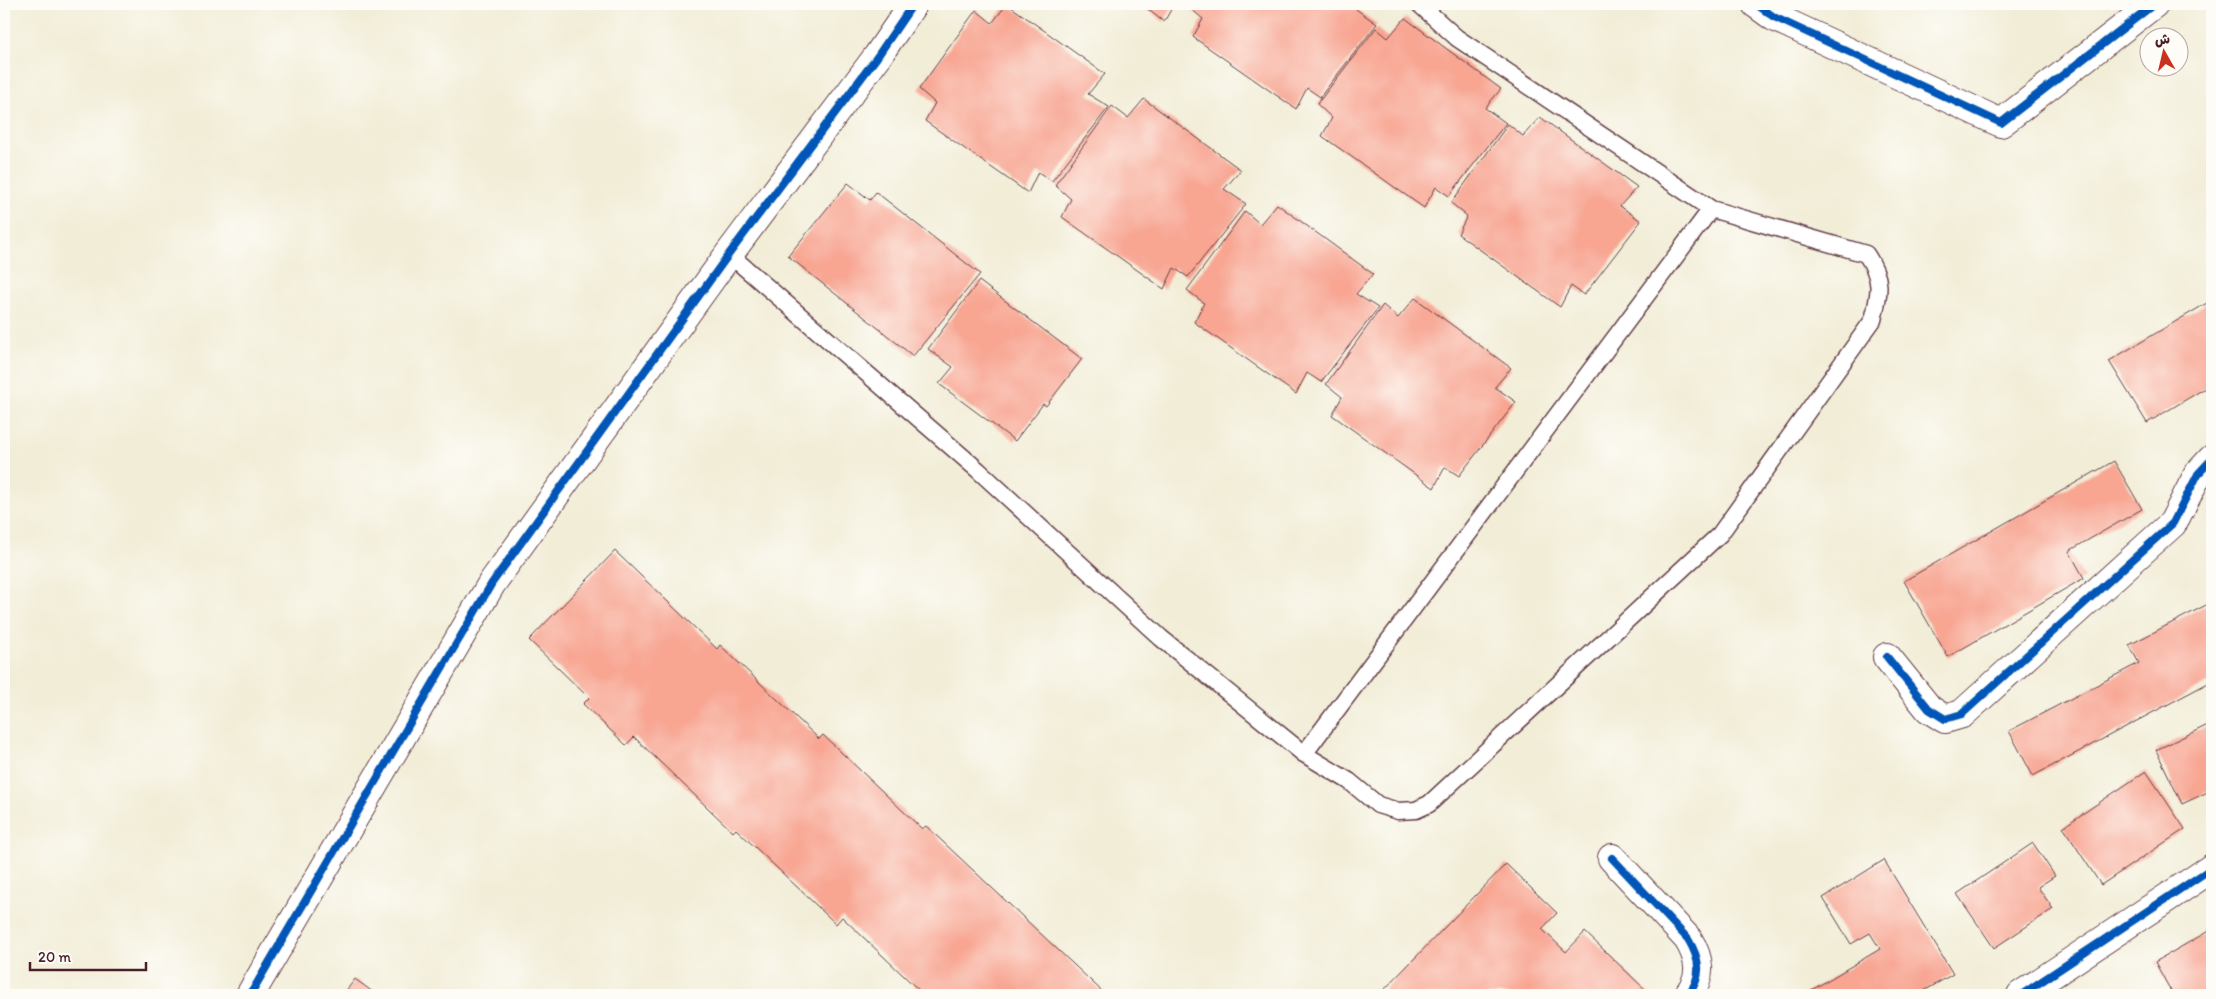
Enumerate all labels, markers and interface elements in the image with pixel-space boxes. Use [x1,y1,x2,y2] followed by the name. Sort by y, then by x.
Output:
[2138,28,2188,78] north arrow
[2153,30,2171,49] text: ش
[30,939,146,971] scale bar
[38,948,72,966] text: 20 m

